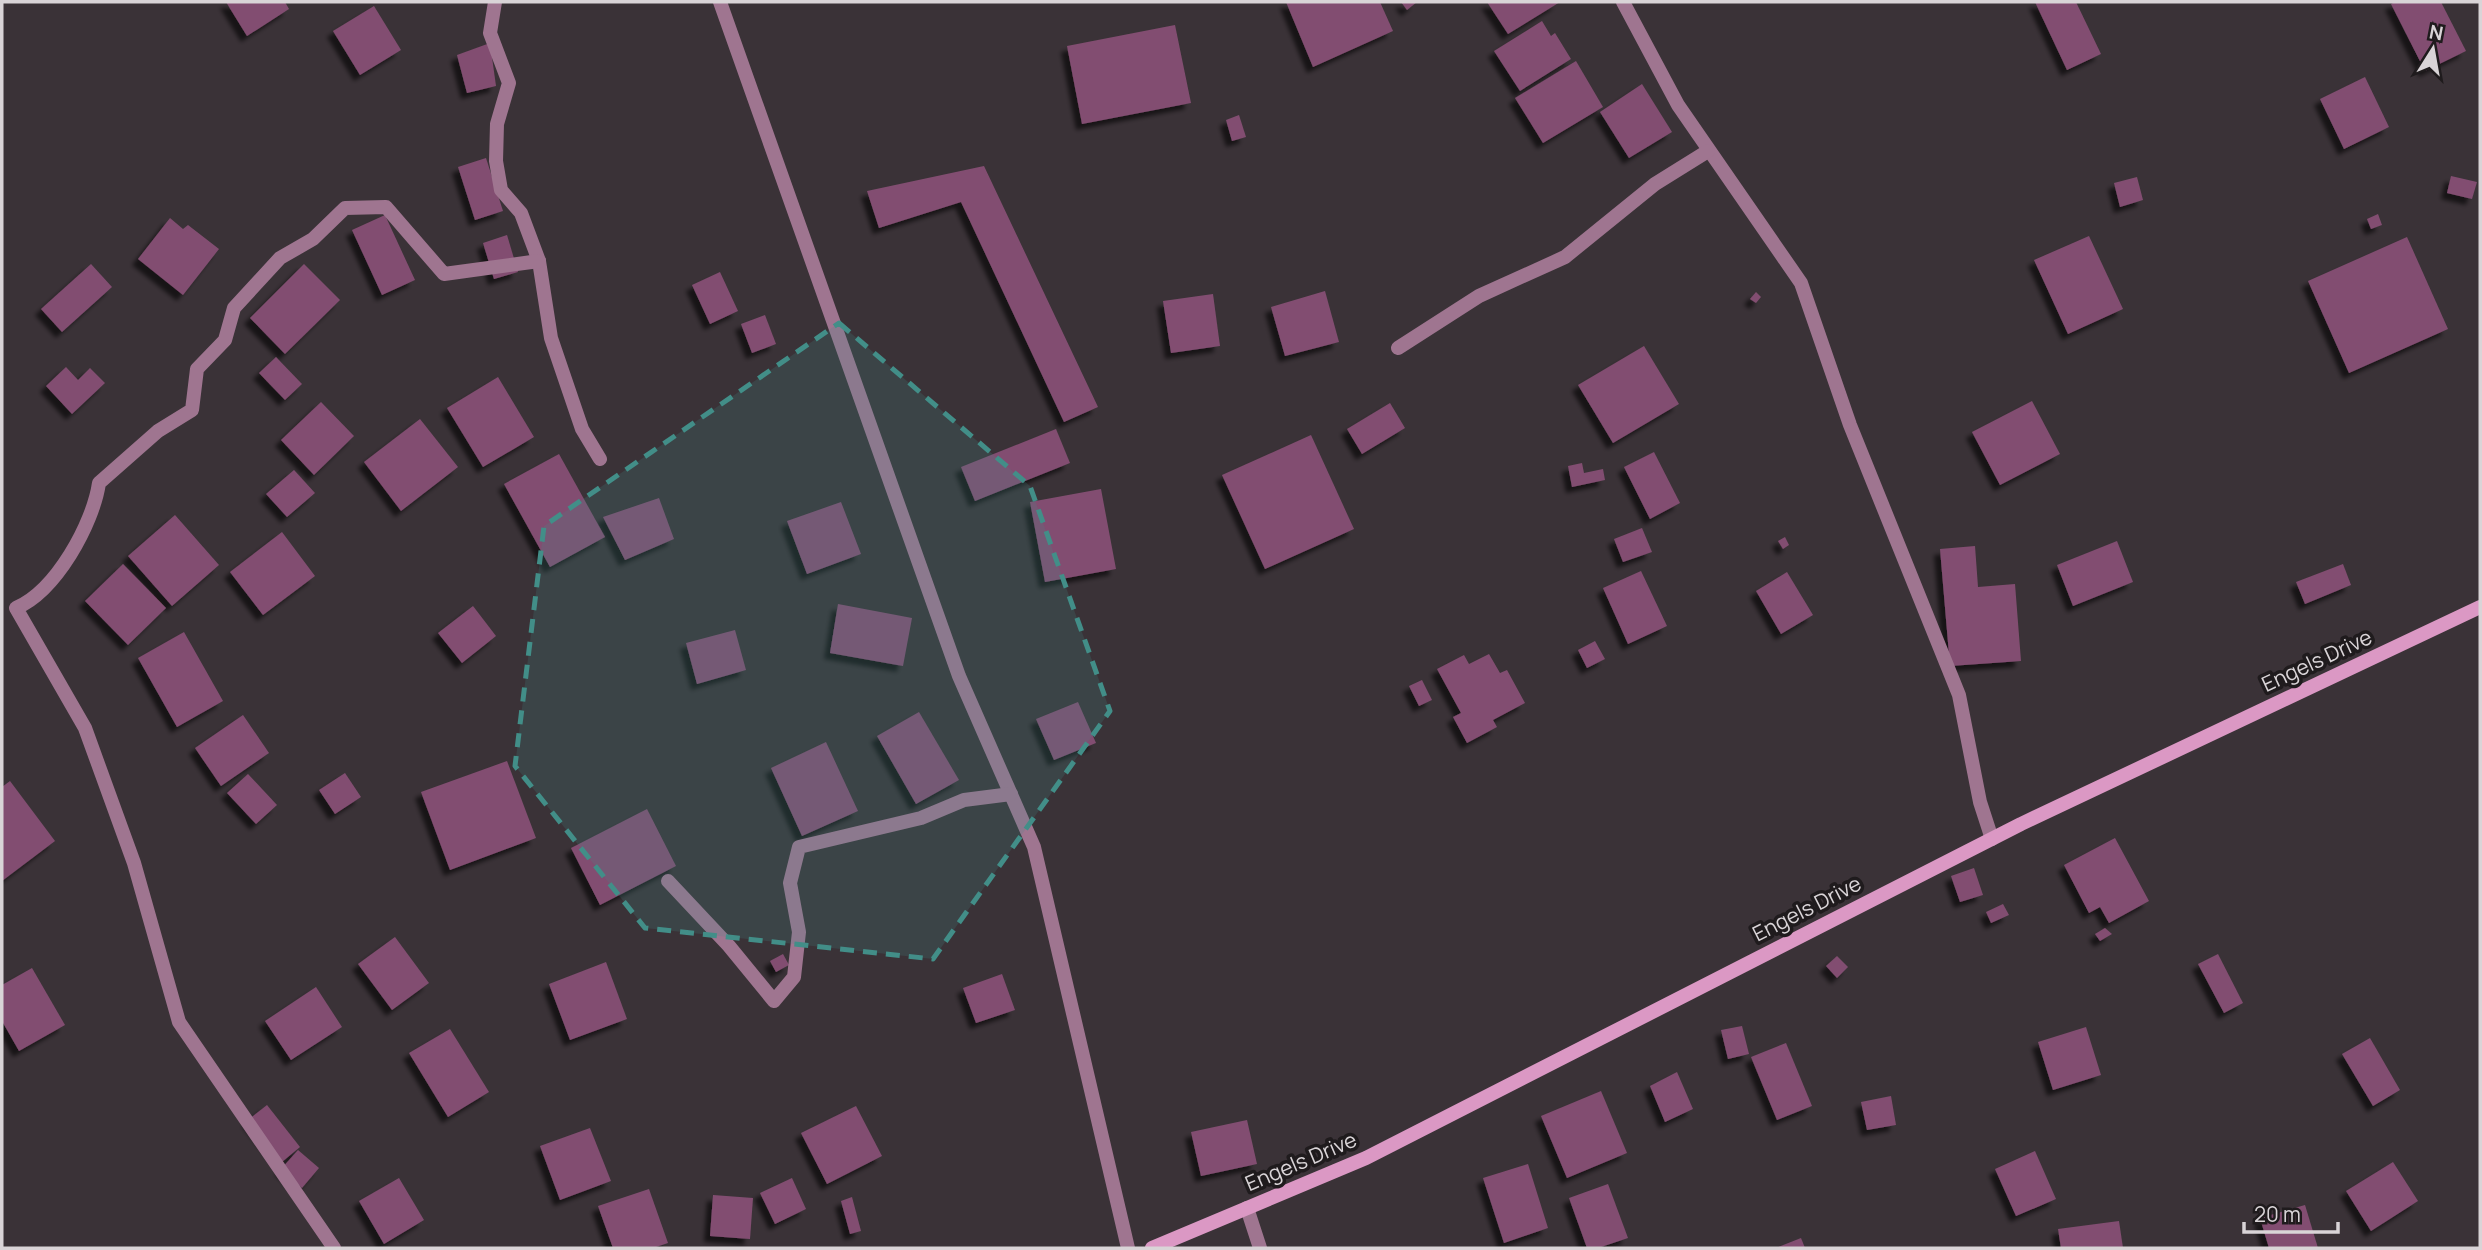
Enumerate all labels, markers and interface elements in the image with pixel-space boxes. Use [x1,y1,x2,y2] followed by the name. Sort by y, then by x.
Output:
[2398,14,2468,84] north arrow
[2427,18,2445,46] text: N
[2257,622,2376,698] street label: Engels Drive
[1747,869,1866,947] street label: Engels Drive
[1241,1125,1361,1197] street label: Engels Drive
[2244,1190,2338,1234] scale bar
[2254,1200,2301,1228] text: 20 m

